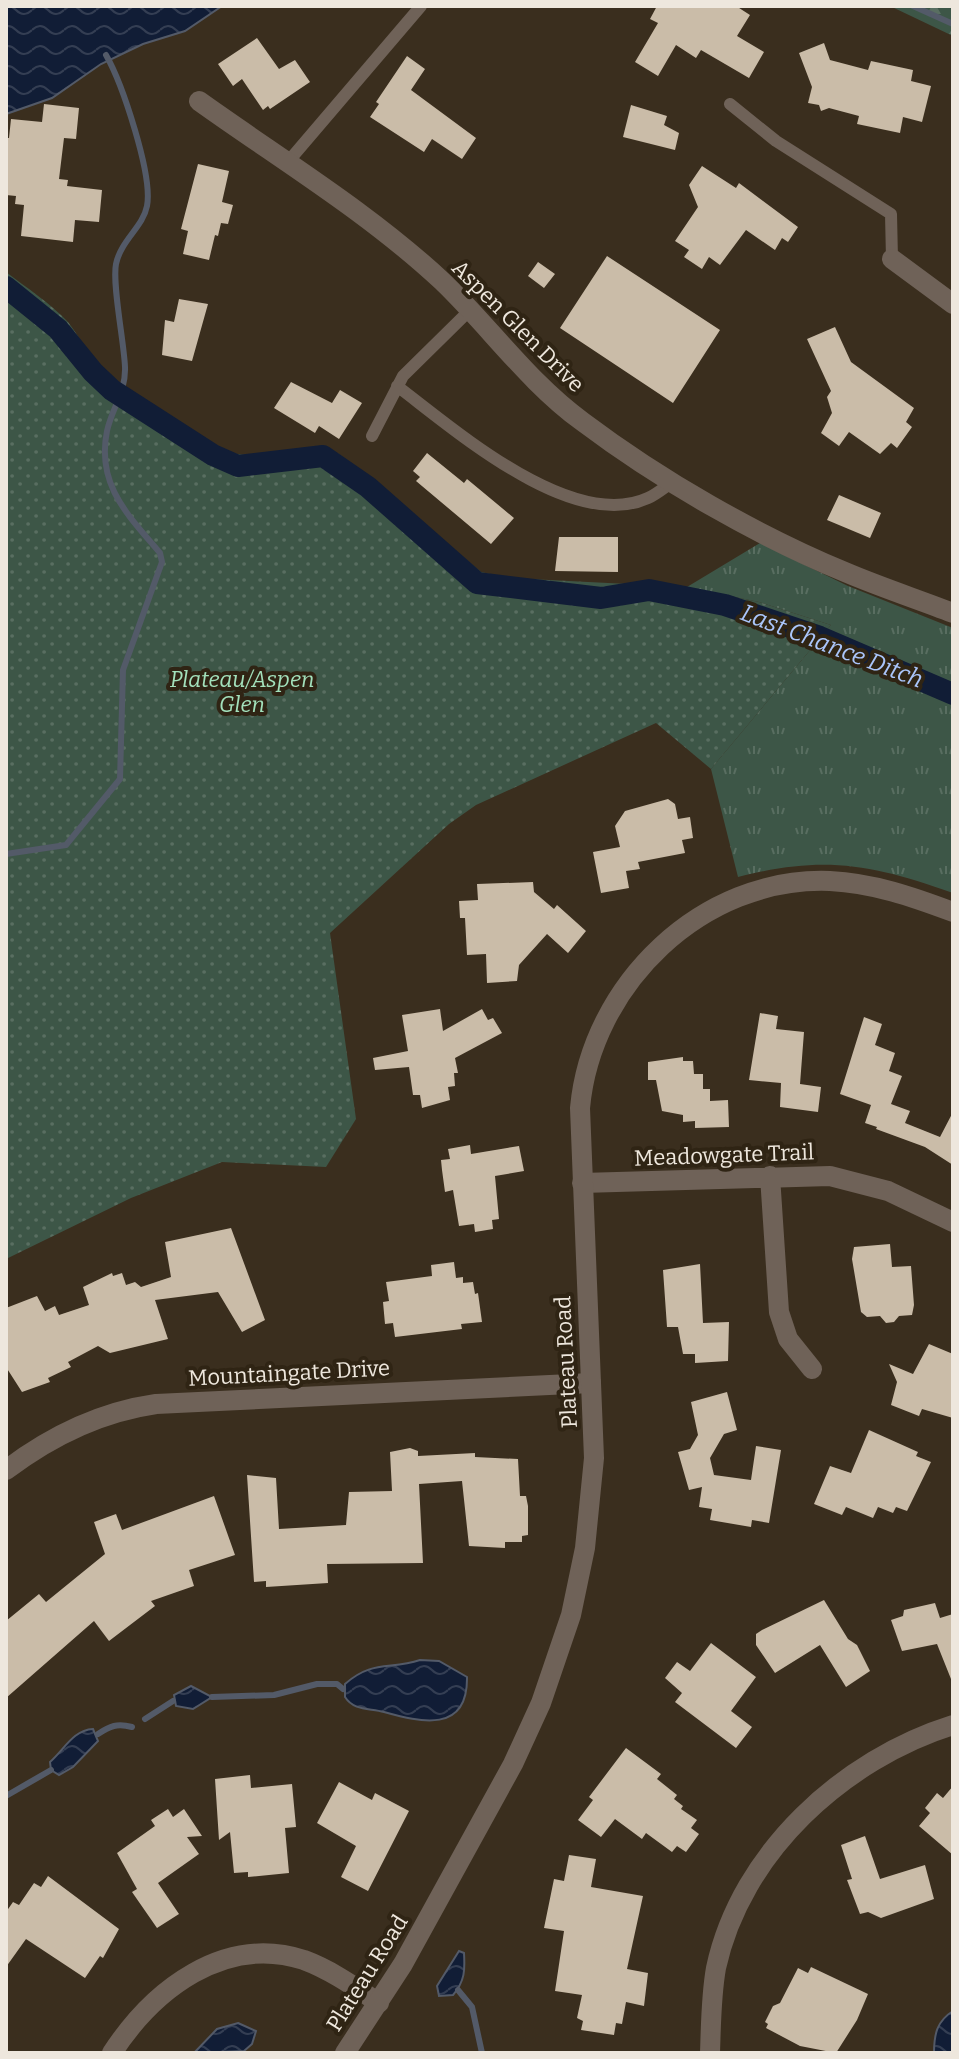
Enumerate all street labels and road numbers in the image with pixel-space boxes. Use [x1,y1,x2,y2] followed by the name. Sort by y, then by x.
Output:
[446,254,590,398] street label: Aspen Glen Drive
[633,1138,815,1172] street label: Meadowgate Trail
[549,1295,583,1429] street label: Plateau Road
[187,1354,391,1392] street label: Mountaingate Drive
[320,1910,414,2036] street label: Plateau Road

